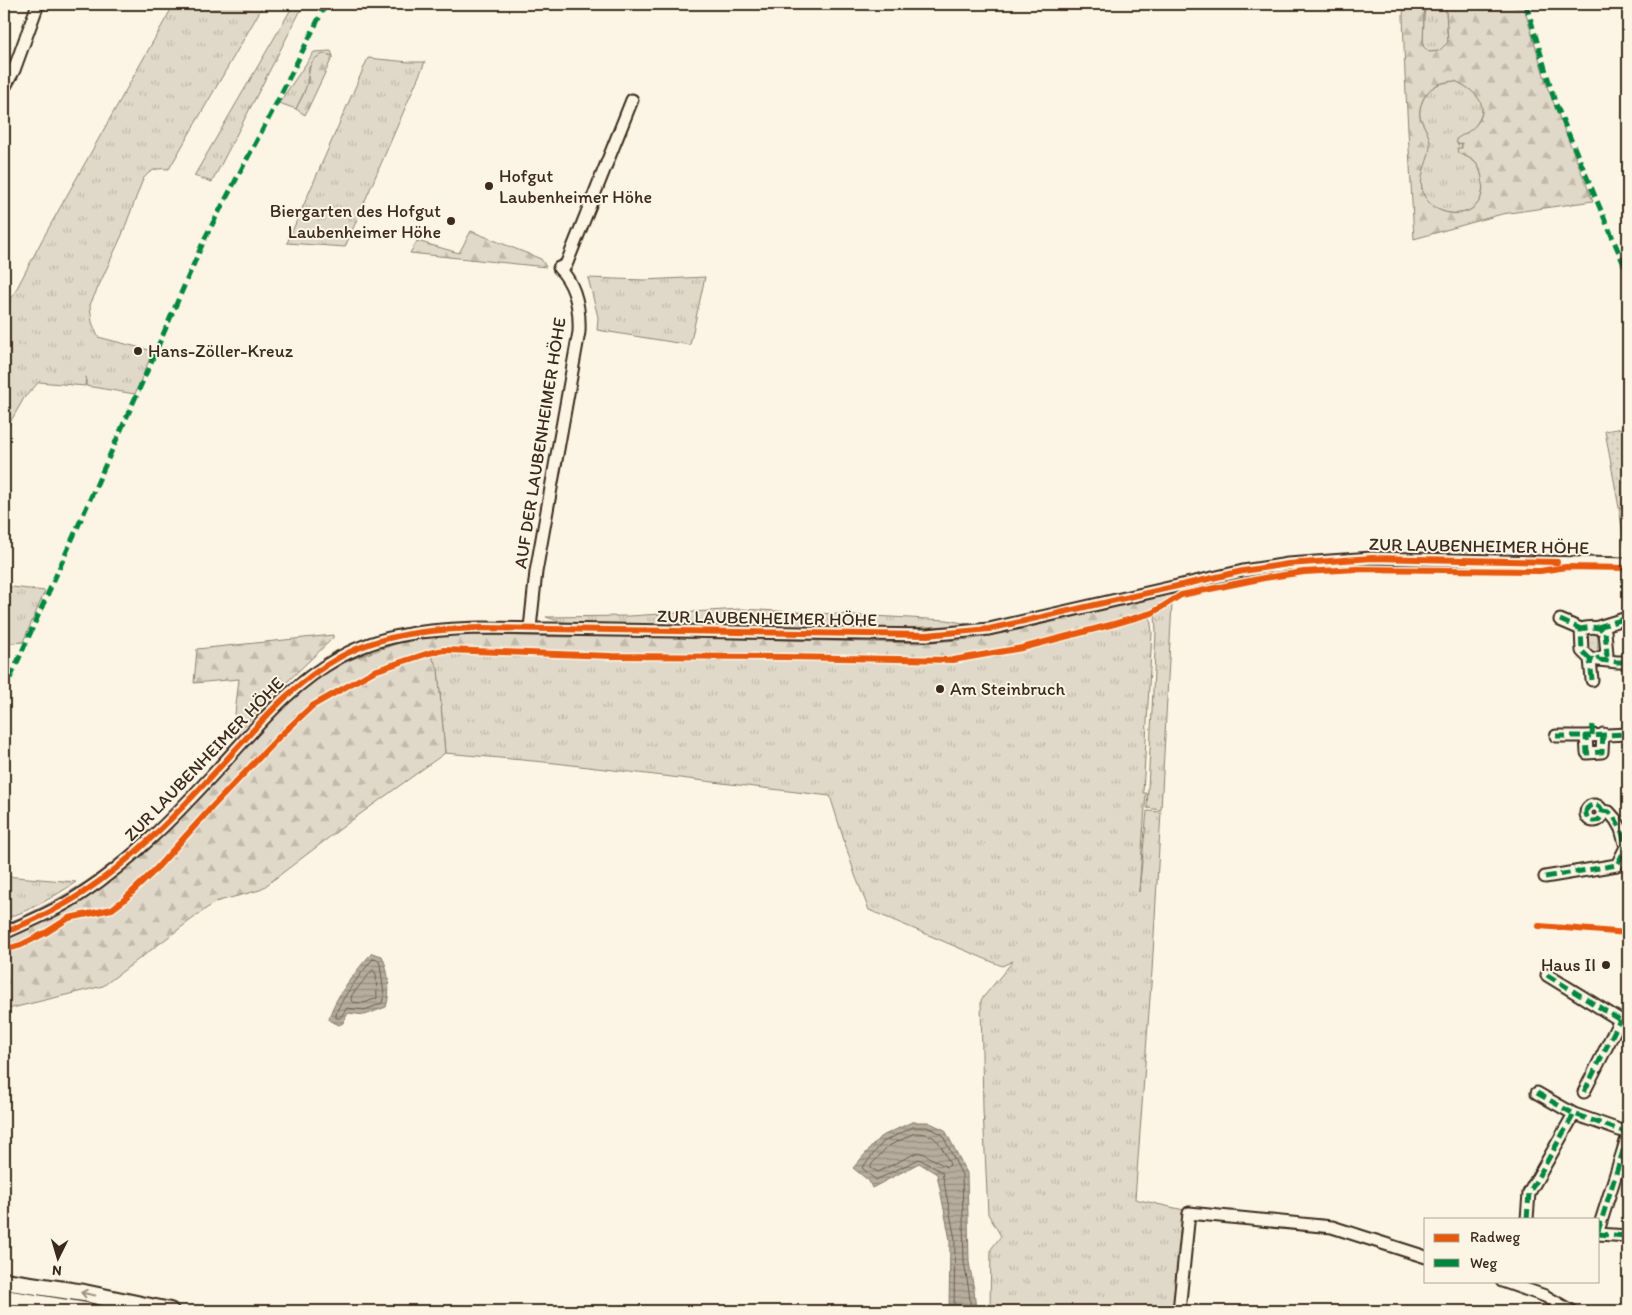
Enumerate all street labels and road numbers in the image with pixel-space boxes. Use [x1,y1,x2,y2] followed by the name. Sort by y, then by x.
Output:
[509,316,571,570] street label: AUF DER LAUBENHEIMER HÖHE
[1369,533,1589,559] street label: ZUR LAUBENHEIMER HÖHE
[657,605,877,631] street label: ZUR LAUBENHEIMER HÖHE
[120,672,288,846] street label: ZUR LAUBENHEIMER HÖHE

